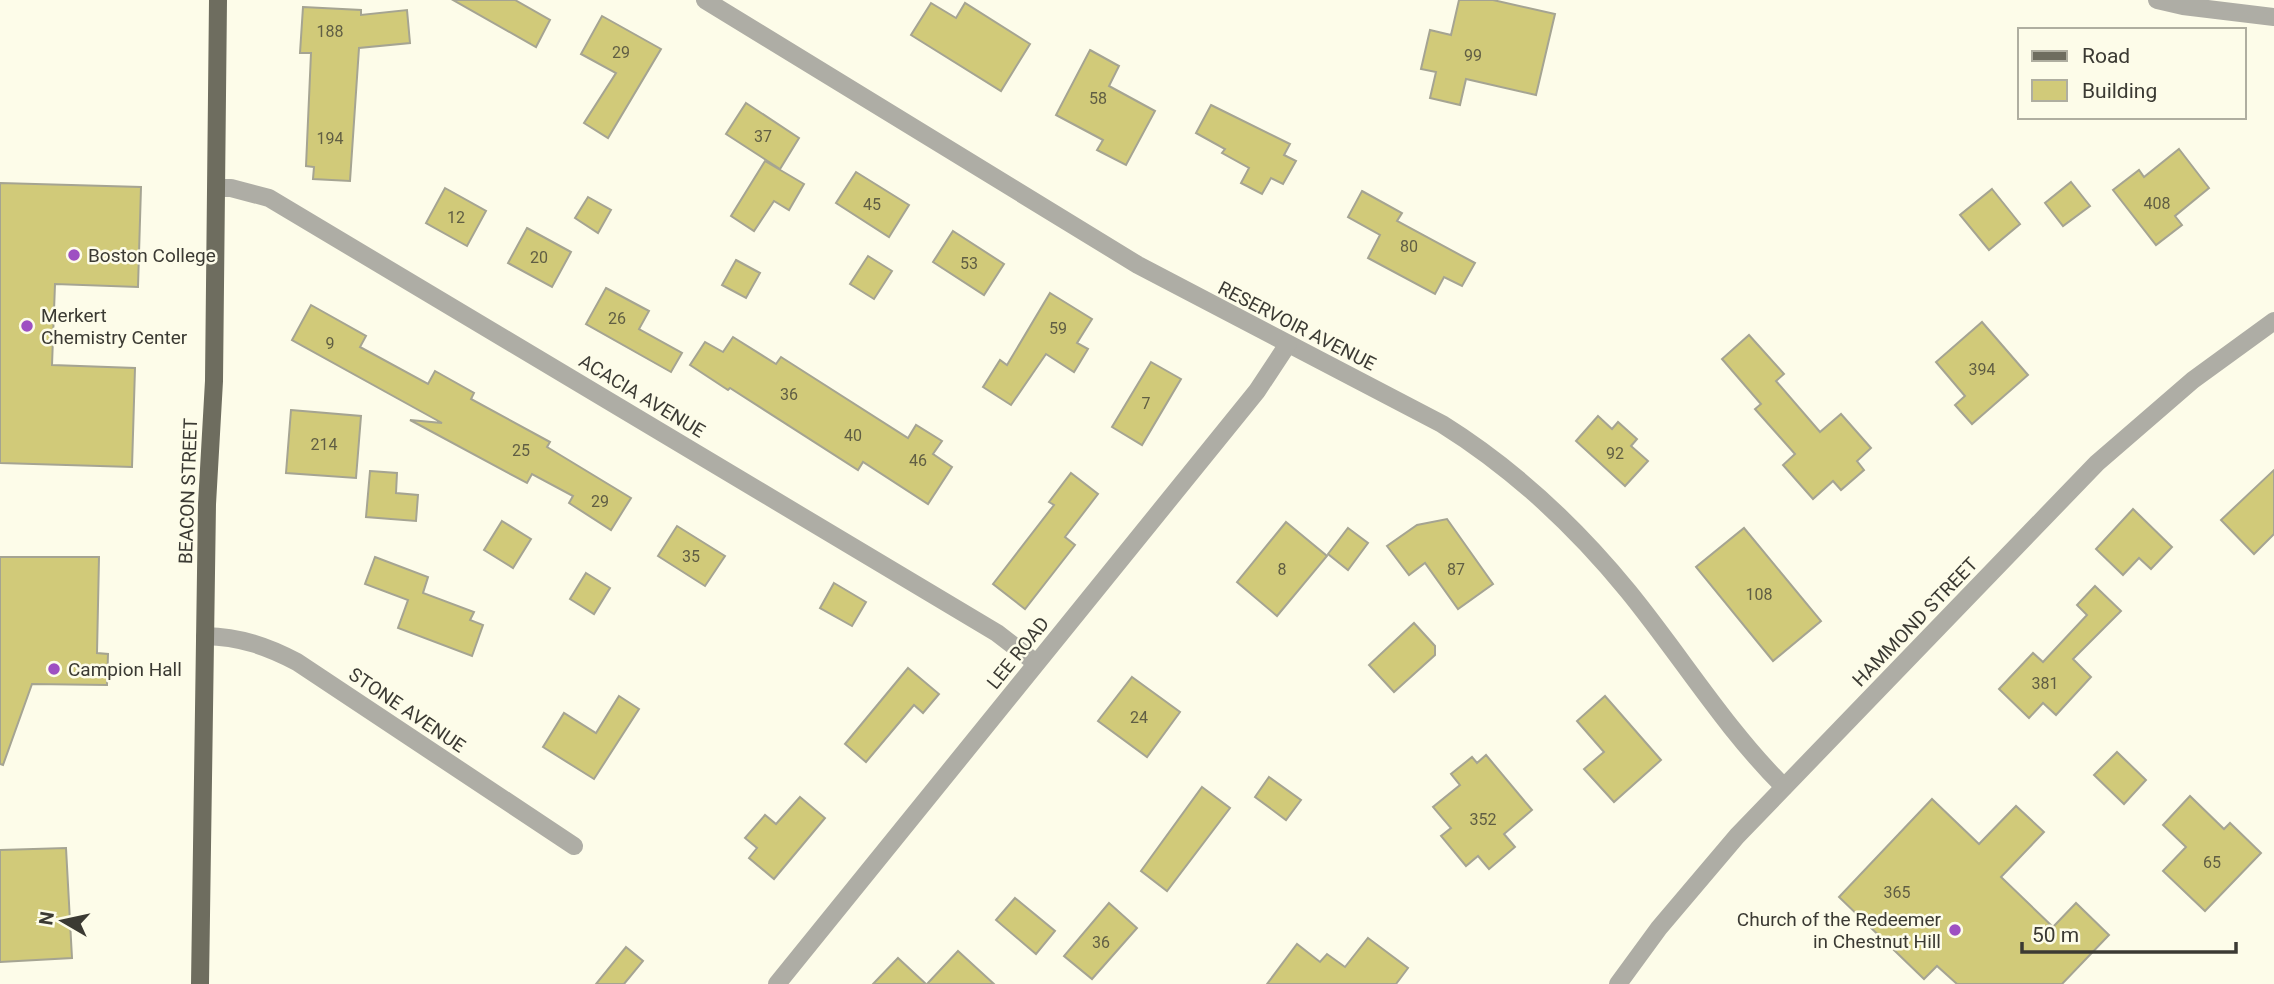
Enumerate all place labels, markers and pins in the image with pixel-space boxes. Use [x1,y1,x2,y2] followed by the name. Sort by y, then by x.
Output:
[88,244,216,267] place label: Boston College
[66,247,82,263] marker: Boston College
[41,304,188,349] place label: Merkert Chemistry Center
[19,318,35,334] marker: Merkert Chemistry Center
[68,658,182,681] place label: Campion Hall
[46,661,62,677] marker: Campion Hall
[1737,908,1942,953] place label: Church of the Redeemer in Chestnut Hill
[1947,922,1963,938] marker: Church of the Redeemer in Chestnut Hill

